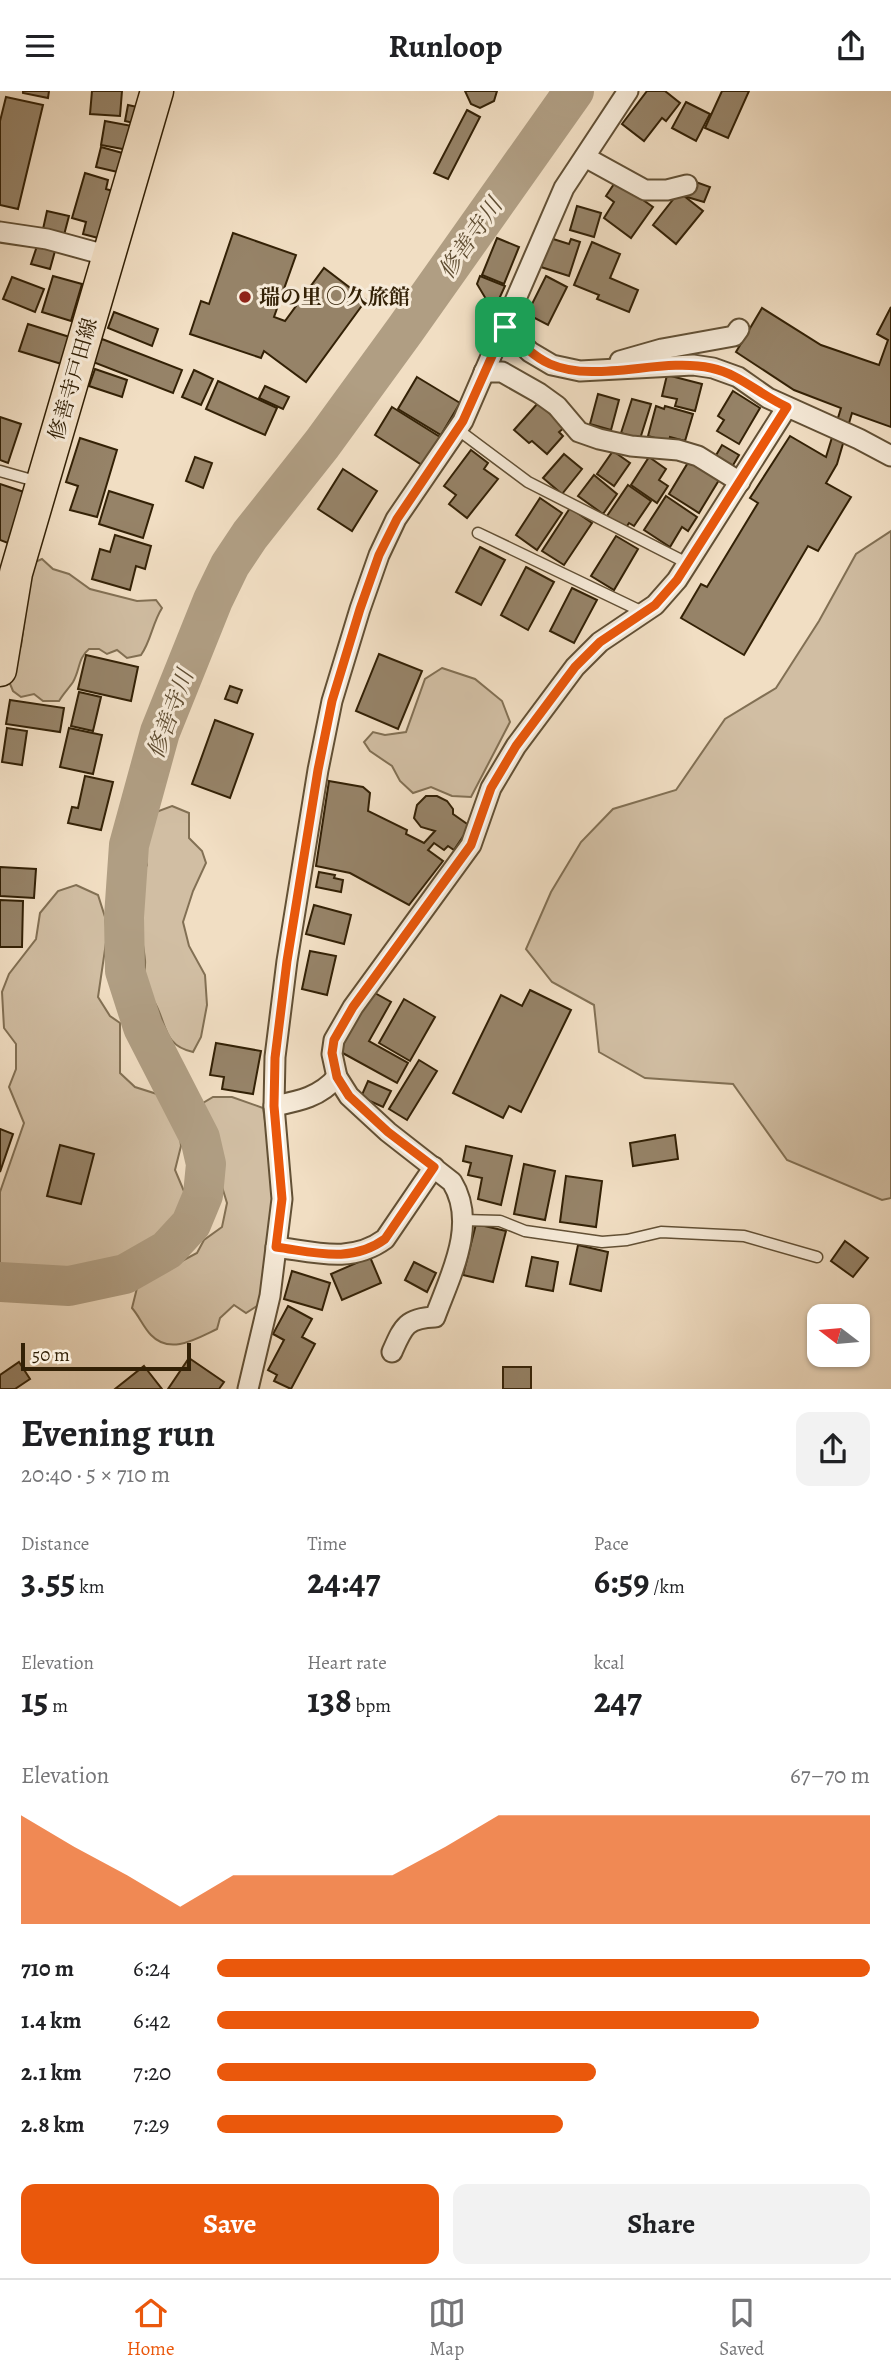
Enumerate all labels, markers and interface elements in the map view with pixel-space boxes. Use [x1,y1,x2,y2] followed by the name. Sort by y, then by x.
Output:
[388,24,503,68] text: Runloop
[21,27,59,65] icon: menu
[832,27,870,65] icon: share
[431,189,511,285] water label: 修善寺川
[259,283,410,311] place label: 瑞の里 ○久旅館
[237,289,253,305] marker: 瑞の里 ○久旅館
[475,297,535,357] pin
[486,308,524,346] icon: arrive
[42,315,104,443] street label: 修善寺戸田線
[140,663,202,763] water label: 修善寺川
[807,1304,870,1367] north arrow
[807,1304,870,1367] map controls
[21,1340,191,1372] scale bar
[32,1342,70,1368] text: 50 m
[21,1407,215,1459] text: Evening run
[796,1412,870,1486] button: share
[21,1459,170,1490] text: 20:40 · 5 × 710 m
[21,1531,89,1557] text: Distance
[307,1531,347,1557] text: Time
[594,1531,629,1557] text: Pace
[21,1557,76,1605] text: 3.55
[307,1557,380,1605] text: 24:47
[594,1557,649,1605] text: 6:59
[76,1574,105,1600] text: km
[649,1574,685,1600] text: /km
[21,1650,94,1676] text: Elevation
[307,1650,387,1676] text: Heart rate
[594,1650,624,1676] text: kcal
[21,1676,48,1724] text: 15
[307,1676,352,1724] text: 138
[594,1676,642,1724] text: 247
[48,1693,68,1719] text: m
[352,1693,391,1719] text: bpm
[21,1760,109,1791] text: Elevation
[790,1760,870,1791] text: 67–70 m
[21,1953,74,1984] text: 710 m
[133,1953,170,1984] text: 6:24
[21,2005,82,2036] text: 1.4 km
[133,2005,170,2036] text: 6:42
[21,2057,82,2088] text: 2.1 km
[133,2057,171,2088] text: 7:20
[21,2109,85,2140] text: 2.8 km
[133,2109,170,2140] text: 7:29
[21,2184,439,2264] button: Save
[453,2184,870,2264] button: Share
[127,2294,174,2362] tab: Home
[428,2294,466,2362] tab: Map
[719,2294,764,2362] tab: Saved

